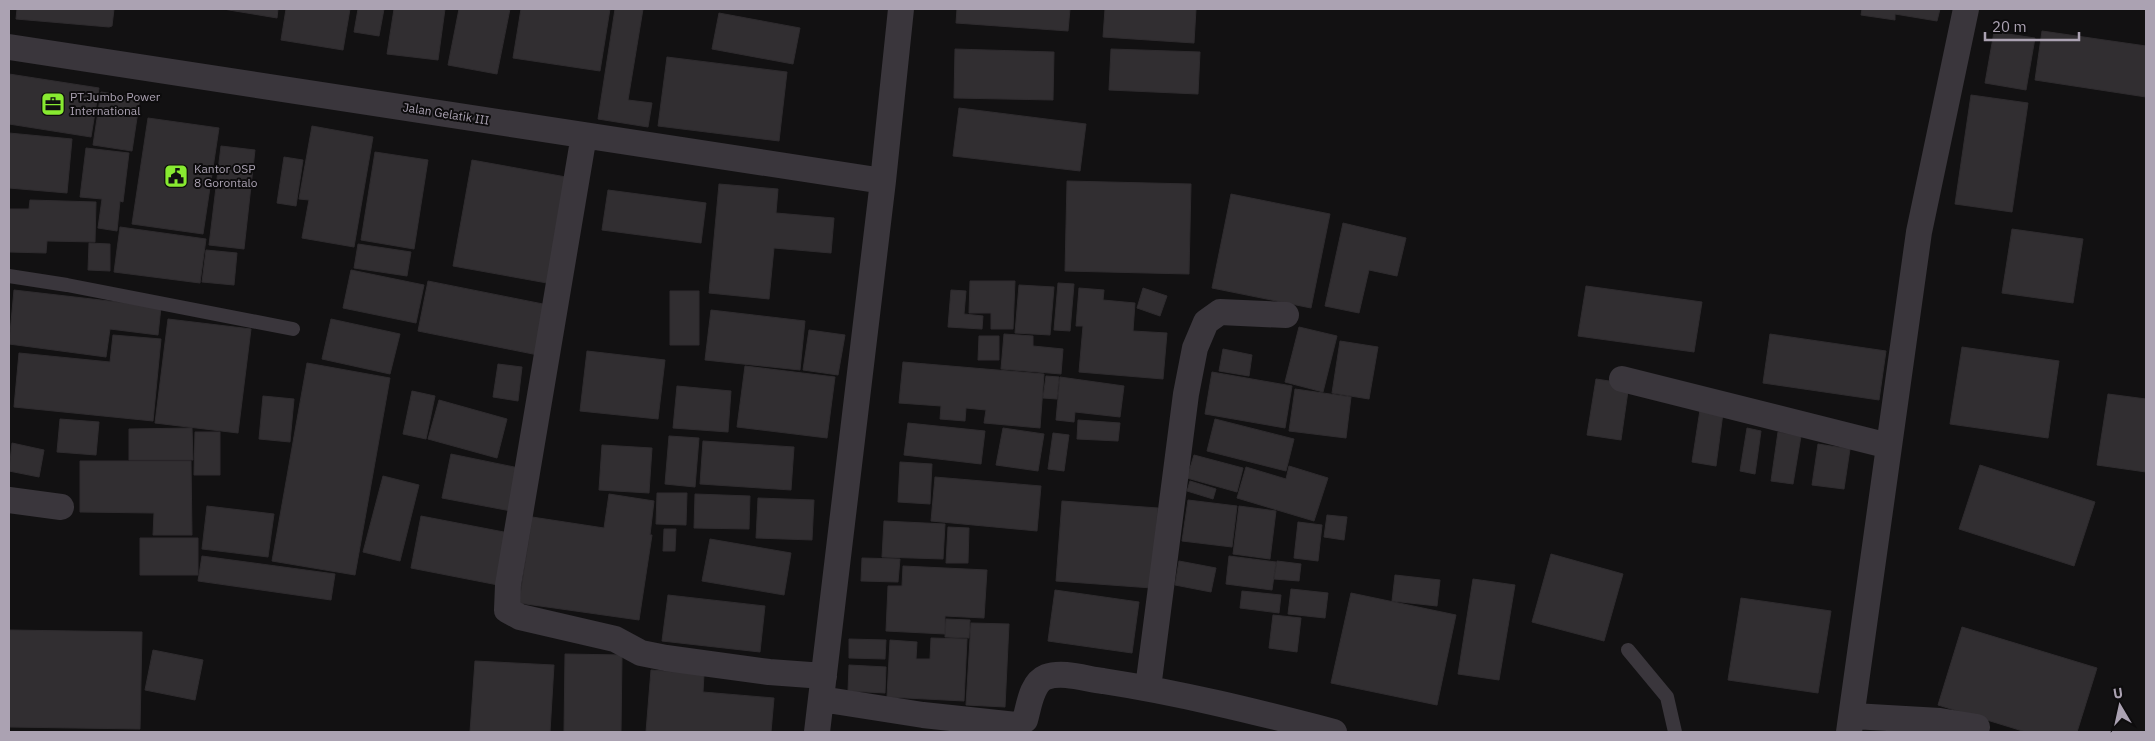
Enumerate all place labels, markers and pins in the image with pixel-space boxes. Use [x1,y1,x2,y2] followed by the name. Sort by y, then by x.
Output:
[70,89,161,118] place label: PT.Jumbo Power International
[40,91,66,117] office icon: PT.Jumbo Power International
[194,161,258,190] place label: Kantor OSP 8 Gorontalo
[163,163,189,189] public building icon: Kantor OSP 8 Gorontalo

